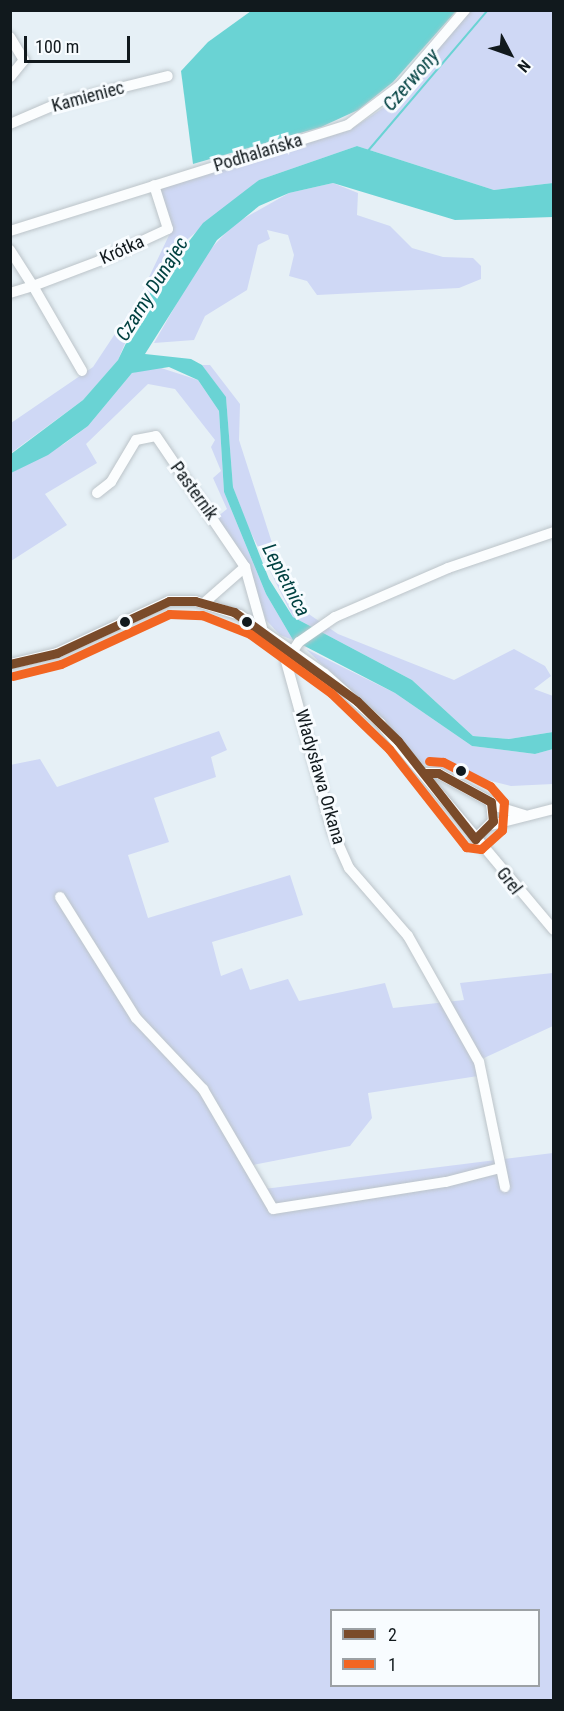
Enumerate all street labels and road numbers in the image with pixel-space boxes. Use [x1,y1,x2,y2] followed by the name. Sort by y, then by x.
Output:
[49,77,127,117] street label: Kamieniec
[211,129,305,177] street label: Podhalańska
[96,231,148,269] street label: Krótka
[166,458,222,524] street label: Pasternik
[290,707,350,847] street label: Władysława Orkana
[492,863,526,899] street label: Grel

